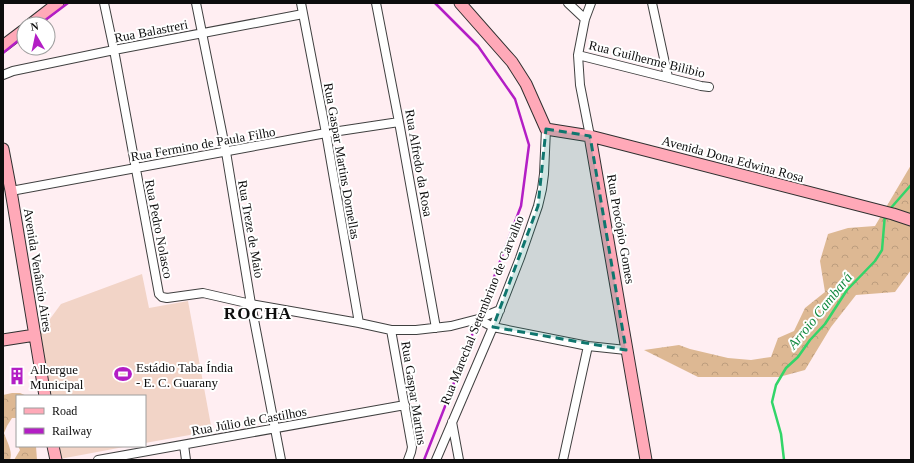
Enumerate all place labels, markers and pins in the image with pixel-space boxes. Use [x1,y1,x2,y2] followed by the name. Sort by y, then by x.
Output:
[136,360,233,390] place label: Estádio Taba Índia - E. C. Guarany
[30,362,84,392] place label: Albergue Municipal
[113,364,133,384] sports icon: Estádio Taba Índia - E. C. Guarany
[7,366,27,386] building icon: Albergue Municipal

